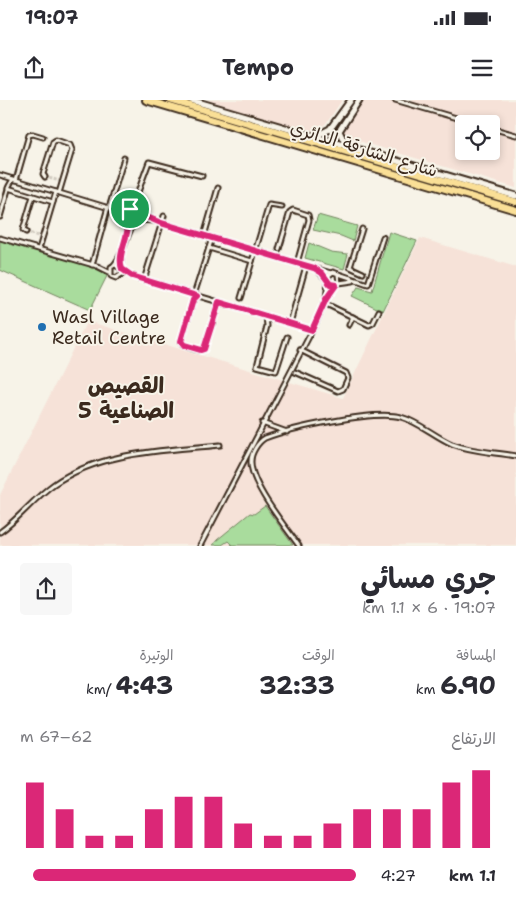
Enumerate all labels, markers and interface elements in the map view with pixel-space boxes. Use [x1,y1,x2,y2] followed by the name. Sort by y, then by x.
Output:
[25,5,78,30] text: 19:07
[222,53,294,82] text: Tempo
[20,54,48,82] icon: share
[468,54,496,82] icon: menu
[287,115,441,184] street label: شارع الشارقة الدائري
[455,115,500,160] map controls
[455,115,500,160] button: locate
[109,188,151,230] pin
[116,195,144,223] icon: arrive
[52,305,166,350] place label: Wasl Village Retail Centre
[36,321,48,333] marker: Wasl Village Retail Centre
[78,371,174,425] district label: القصيص الصناعية 5
[361,559,496,597] text: جري مسائي
[20,563,72,615] button: share
[362,597,496,618] text: 19:07 · 6 × 1.1 km
[140,646,173,664] text: الوتيرة
[302,646,335,664] text: الوقت
[456,646,496,664] text: المسافة
[115,668,173,702] text: 4:43
[259,668,335,702] text: 32:33
[440,668,496,702] text: 6.90
[86,680,115,698] text: /km
[416,680,440,698] text: km
[20,726,92,747] text: 62–67 m
[451,728,496,749] text: الارتفاع
[381,865,416,886] text: 4:27
[449,865,496,886] text: 1.1 km

